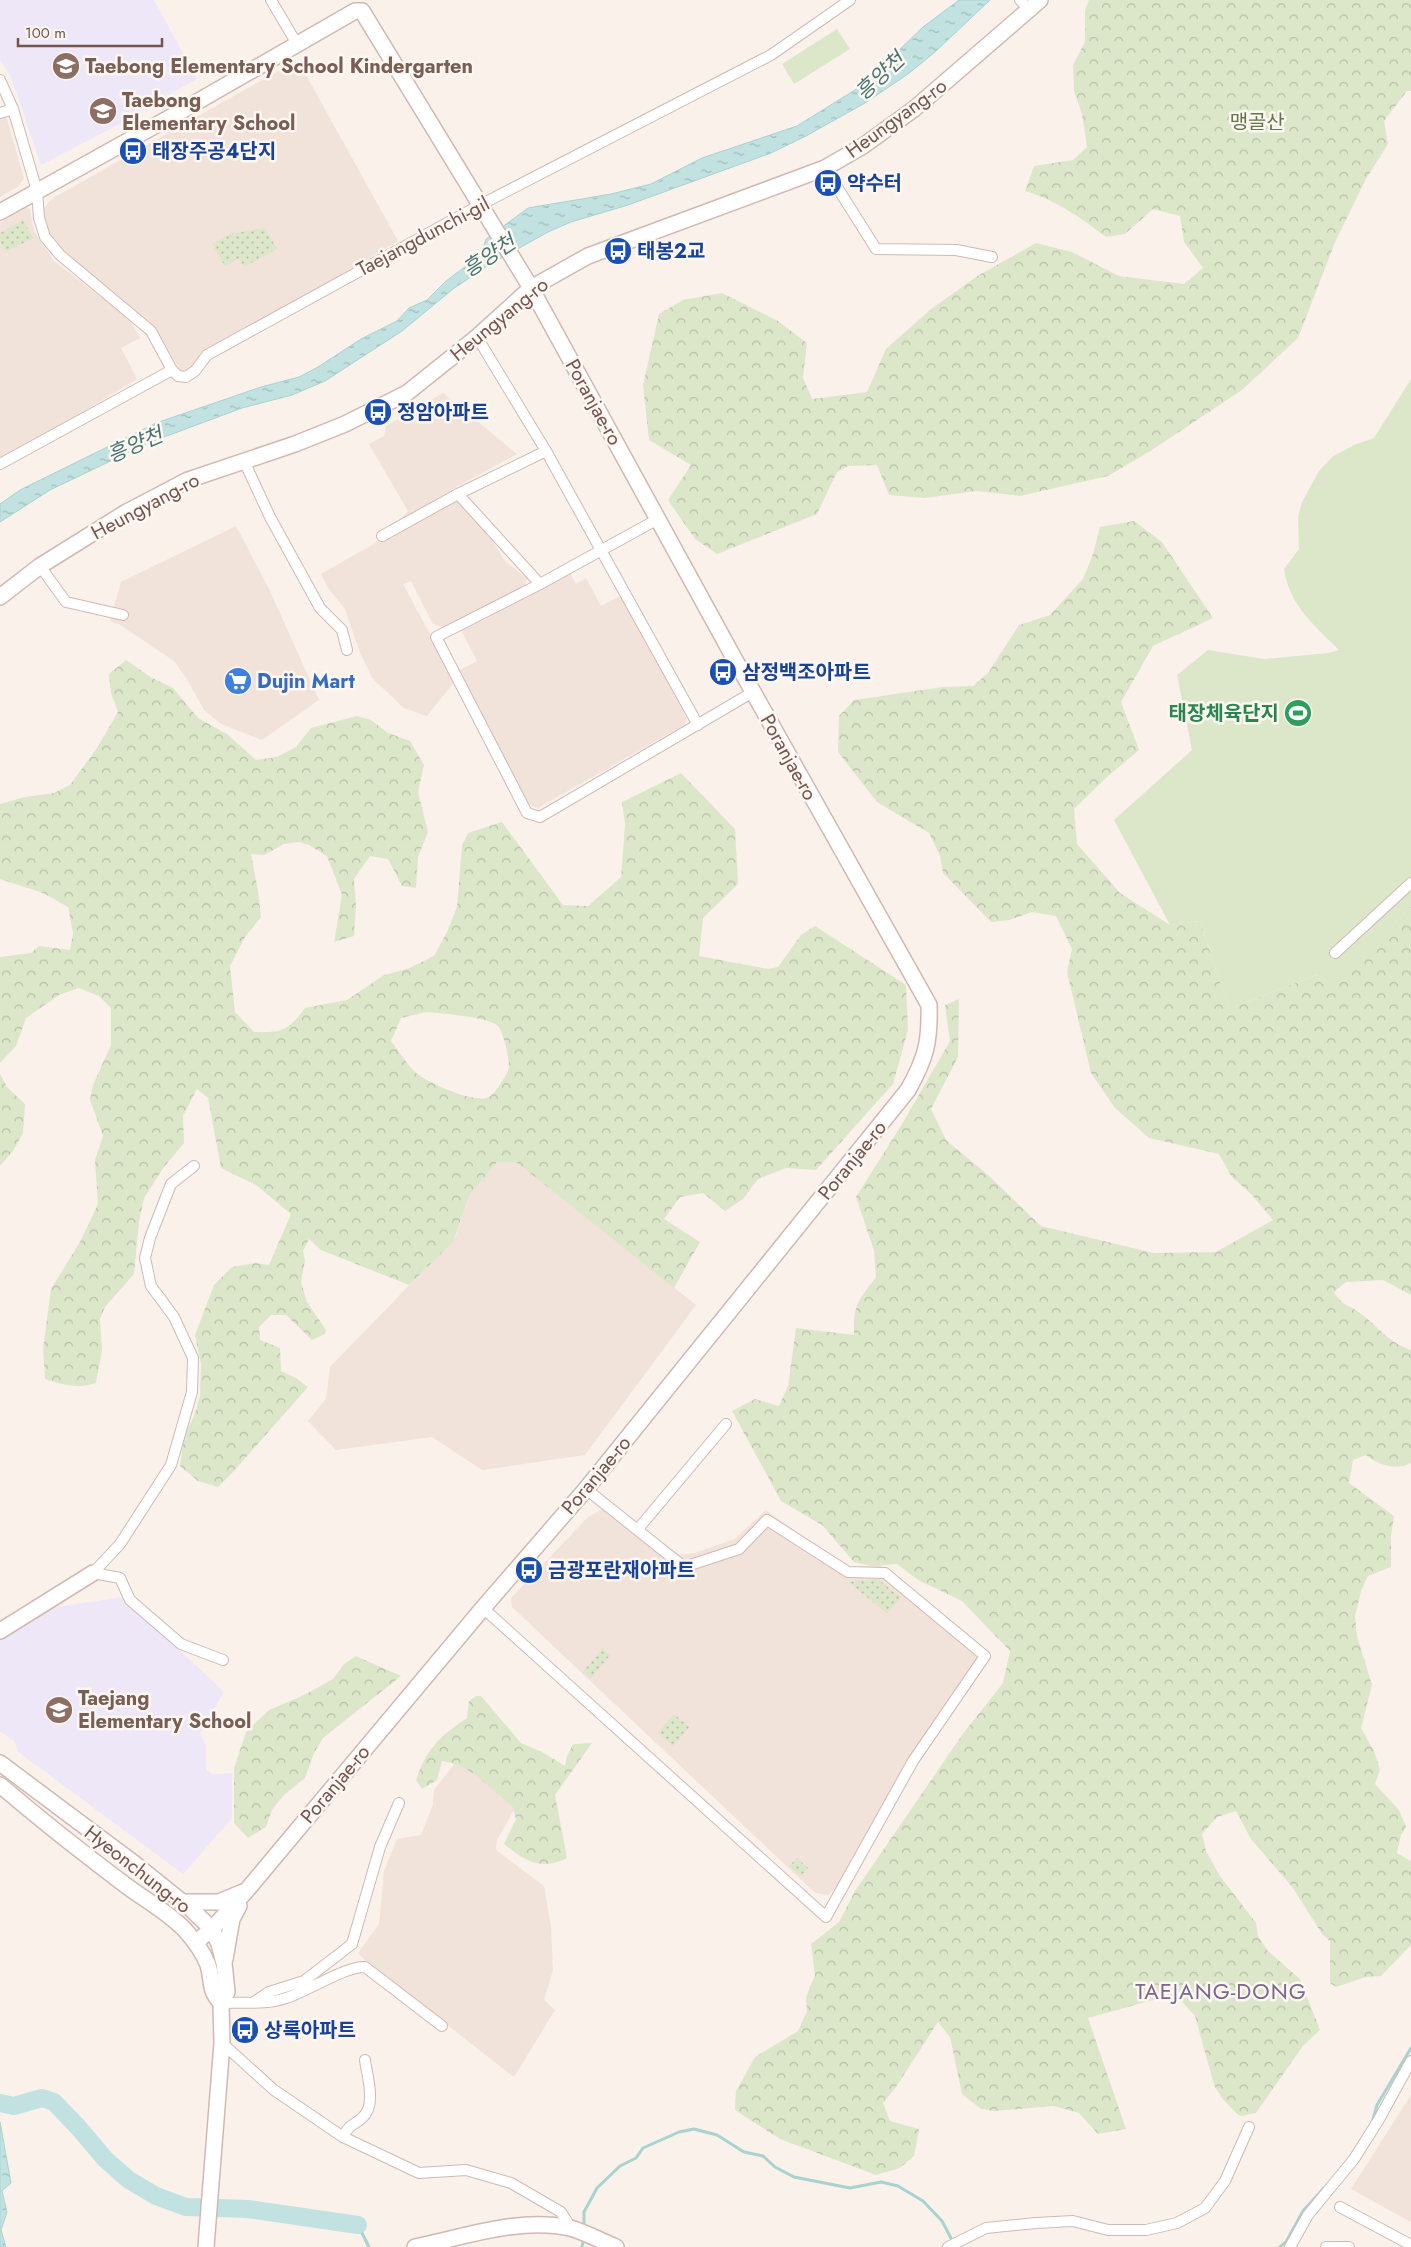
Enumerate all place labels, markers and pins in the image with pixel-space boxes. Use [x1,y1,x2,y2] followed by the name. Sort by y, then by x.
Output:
[51,51,81,81] school or university icon: Taebong Elementary School Kindergarten
[85,52,473,81] place label: Taebong Elementary School Kindergarten
[122,86,295,138] place label: Taebong Elementary School
[88,96,118,126] school or university icon: Taebong Elementary School
[118,136,148,166] bus stop icon: 태장주공4단지
[152,137,276,166] place label: 태장주공4단지
[813,168,843,198] bus stop icon: 약수터
[847,169,902,198] place label: 약수터
[603,236,633,266] bus stop icon: 태봉2교
[637,237,705,266] place label: 태봉2교
[363,397,393,427] bus stop icon: 정암아파트
[397,398,489,427] place label: 정암아파트
[708,657,738,687] bus stop icon: 삼정백조아파트
[742,658,871,687] place label: 삼정백조아파트
[223,666,253,696] supermarket icon: Dujin Mart
[257,667,355,696] place label: Dujin Mart
[1283,698,1313,728] sports icon: 태장체육단지
[1169,699,1279,728] place label: 태장체육단지
[514,1555,544,1585] bus stop icon: 금광포란재아파트
[548,1556,695,1585] place label: 금광포란재아파트
[78,1684,251,1736] place label: Taejang Elementary School
[44,1695,74,1725] school or university icon: Taejang Elementary School
[230,2015,260,2045] bus stop icon: 상록아파트
[264,2016,356,2045] place label: 상록아파트

